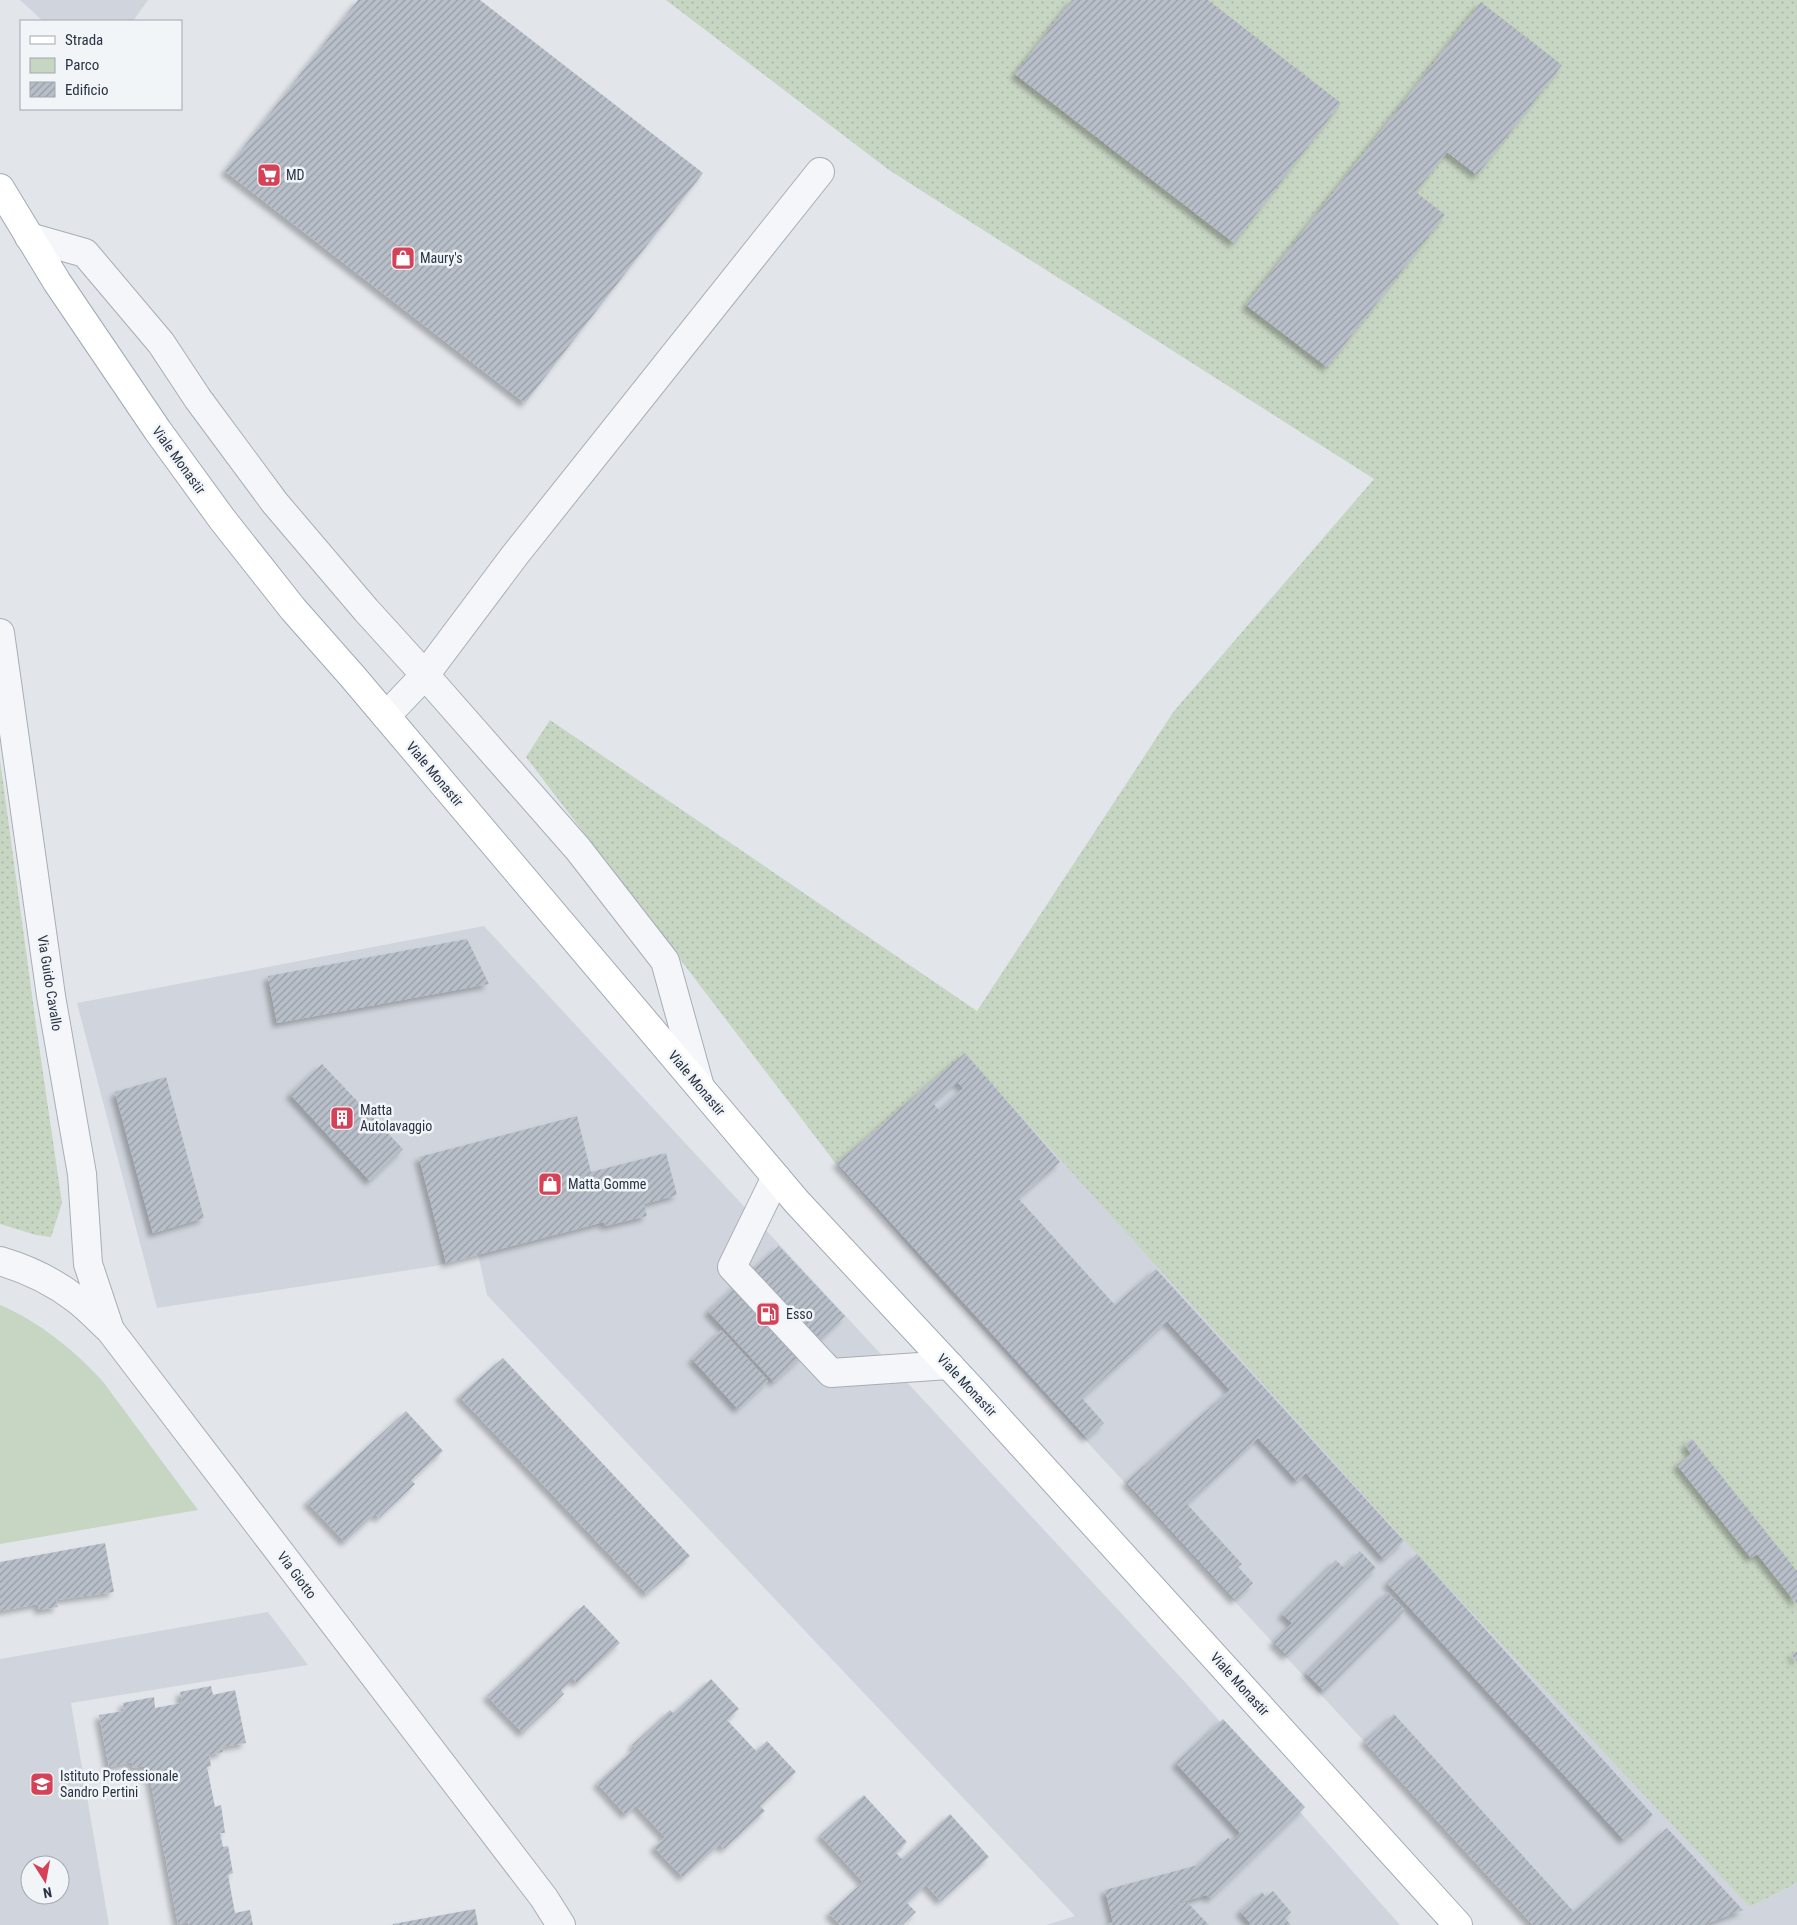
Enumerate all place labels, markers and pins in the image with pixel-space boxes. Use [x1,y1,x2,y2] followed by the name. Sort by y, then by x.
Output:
[256,162,282,188] supermarket icon: MD
[286,167,305,183] place label: MD
[390,245,416,271] shop icon: Maury's
[420,250,463,266] place label: Maury's
[360,1102,432,1134] place label: Matta Autolavaggio
[329,1105,355,1131] building icon: Matta Autolavaggio
[537,1171,563,1197] shop icon: Matta Gomme
[568,1176,647,1192] place label: Matta Gomme
[755,1301,781,1327] fuel station icon: Esso
[786,1306,813,1322] place label: Esso
[60,1768,179,1800] place label: Istituto Professionale Sandro Pertini
[29,1771,55,1797] school or university icon: Istituto Professionale Sandro Pertini

